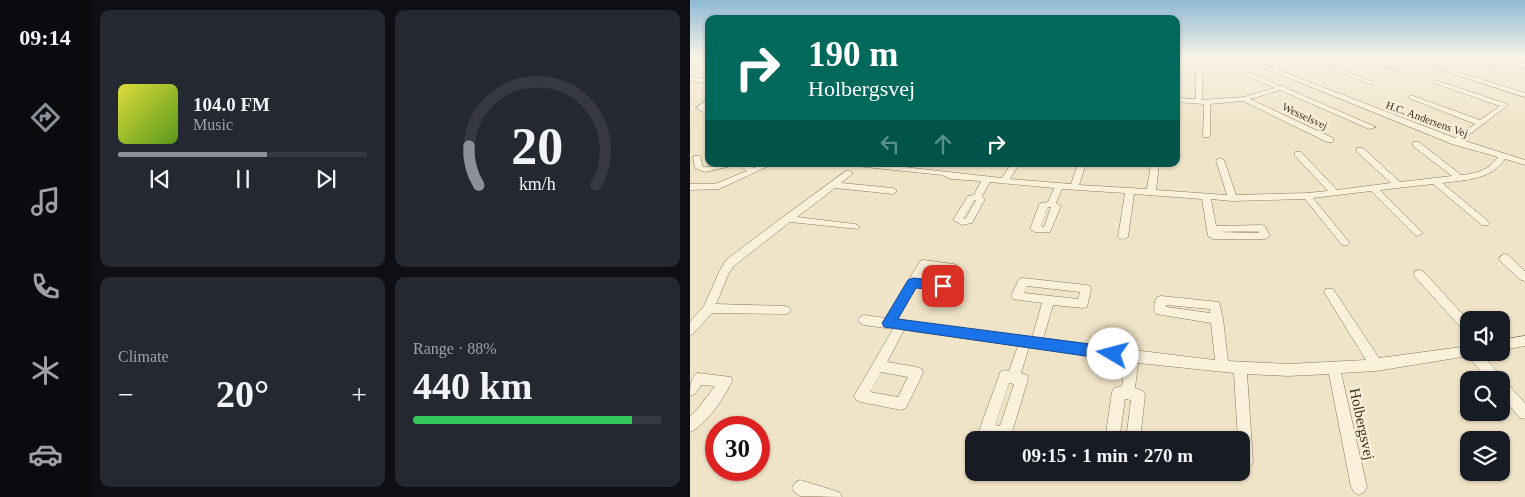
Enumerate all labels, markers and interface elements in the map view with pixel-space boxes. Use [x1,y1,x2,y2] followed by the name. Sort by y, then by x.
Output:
[19,25,71,50] text: 09:14
[725,35,790,100] icon: right
[808,35,898,74] text: 190 m
[808,76,915,101] text: Holbergsvej
[193,94,270,115] text: 104.0 FM
[1384,99,1470,139] street label: H.C. Andersens Vej
[28,100,63,135] icon: directions
[1280,100,1330,132] street label: Wesselsvej
[193,116,233,133] text: Music
[512,118,564,175] text: 20
[876,130,904,158] icon: left
[929,130,957,158] icon: ahead
[982,130,1010,158] icon: right
[146,165,174,193] icon: previous
[229,165,257,193] icon: pause
[312,165,340,193] icon: next
[519,174,556,194] text: km/h
[28,184,63,219] icon: music
[922,265,964,307] pin
[28,269,63,304] icon: phone
[929,272,957,300] icon: arrive
[1460,311,1510,481] map controls
[1460,311,1510,361] button: sound
[1086,327,1138,379] position arrow
[413,340,497,357] text: Range · 88%
[118,348,169,365] text: Climate
[28,353,63,388] icon: climate
[413,365,532,407] text: 440 km
[1460,371,1510,421] button: search
[216,373,269,415] text: 20°
[118,379,134,410] text: −
[351,379,367,410] text: +
[1347,387,1377,461] street label: Holbergsvej
[705,416,770,481] speed limit sign: 30
[1460,431,1510,481] button: layers
[28,437,63,472] icon: car
[1022,445,1193,466] text: 09:15 · 1 min · 270 m

